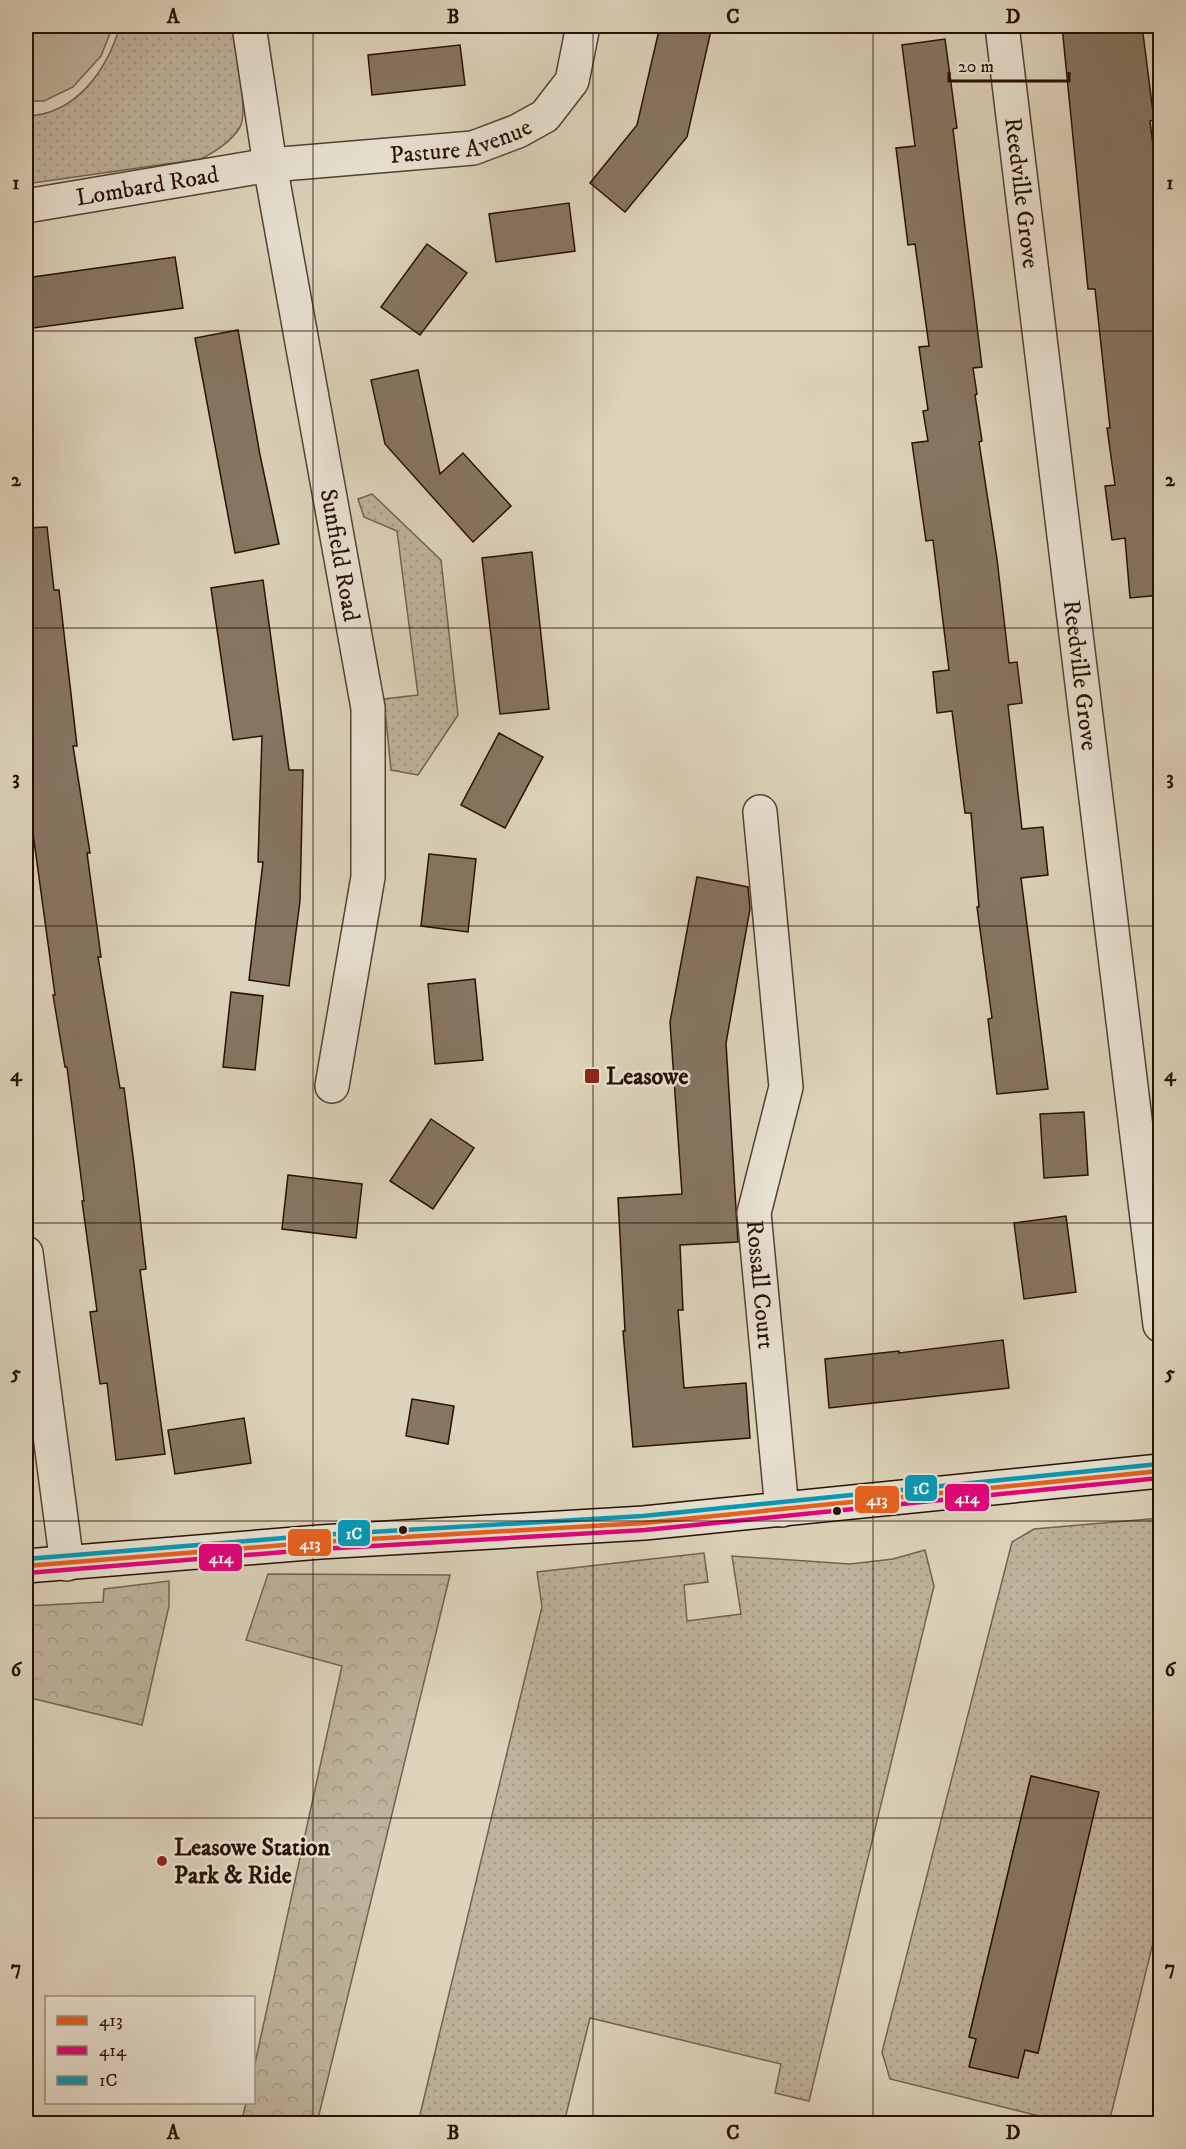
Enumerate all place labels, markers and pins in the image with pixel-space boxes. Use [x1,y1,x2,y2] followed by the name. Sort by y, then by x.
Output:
[606,1062,688,1092] place label: Leasowe
[583,1067,601,1085] marker: Leasowe
[831,1505,843,1517] unlabelled marker
[397,1524,409,1536] unlabelled marker
[174,1833,331,1891] place label: Leasowe Station Park & Ride
[155,1854,169,1868] marker: Leasowe Station Park & Ride

